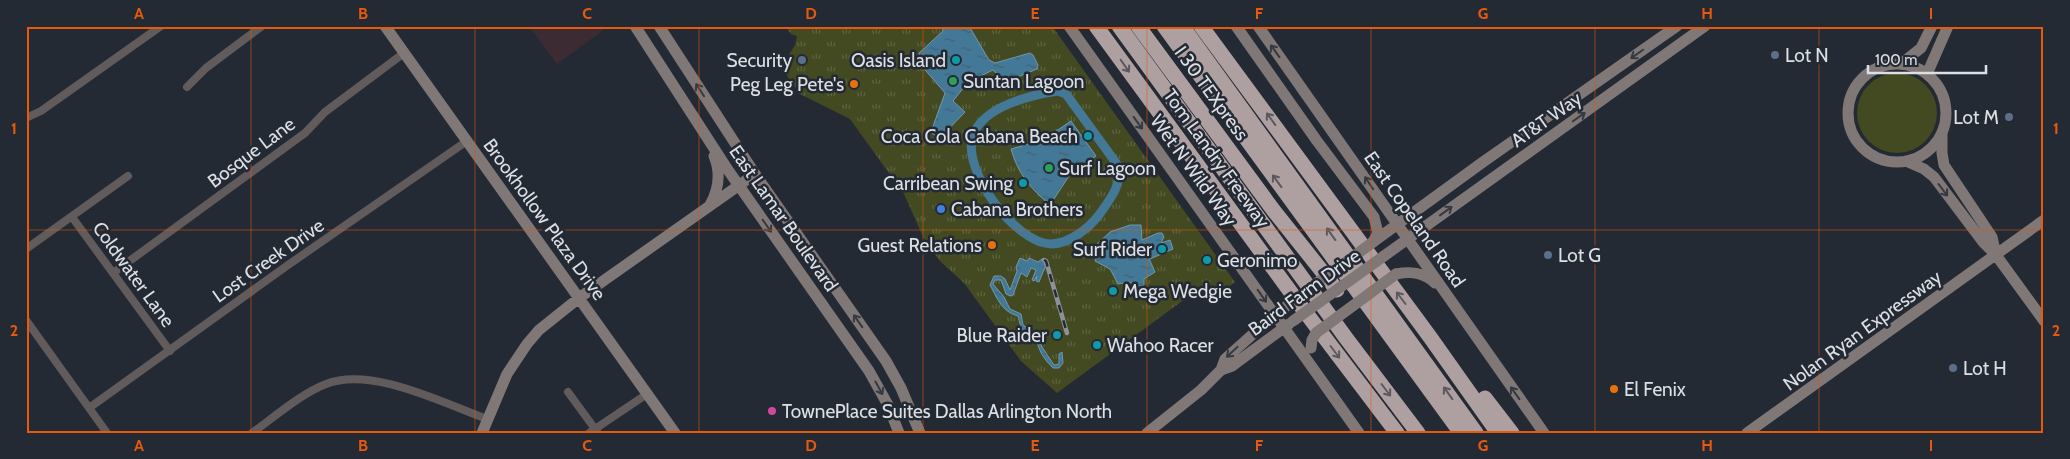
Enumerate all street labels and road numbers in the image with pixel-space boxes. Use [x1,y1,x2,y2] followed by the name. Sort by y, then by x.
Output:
[1170,42,1253,145] street label: I 30 TEXpress
[1158,84,1275,233] street label: Tom Landry Freeway
[1506,87,1586,152] street label: AT&T Way
[1146,110,1242,231] street label: Wet N Wild Way
[203,112,300,193] street label: Bosque Lane
[478,134,611,305] street label: Brookhollow Plaza Drive
[724,141,843,296] street label: East Lamar Boulevard
[1359,147,1470,292] street label: East Copeland Road
[208,213,329,307] street label: Lost Creek Drive
[88,217,180,332] street label: Coldwater Lane
[1244,244,1365,341] street label: Baird Farm Drive
[1779,265,1946,396] street label: Nolan Ryan Expressway

